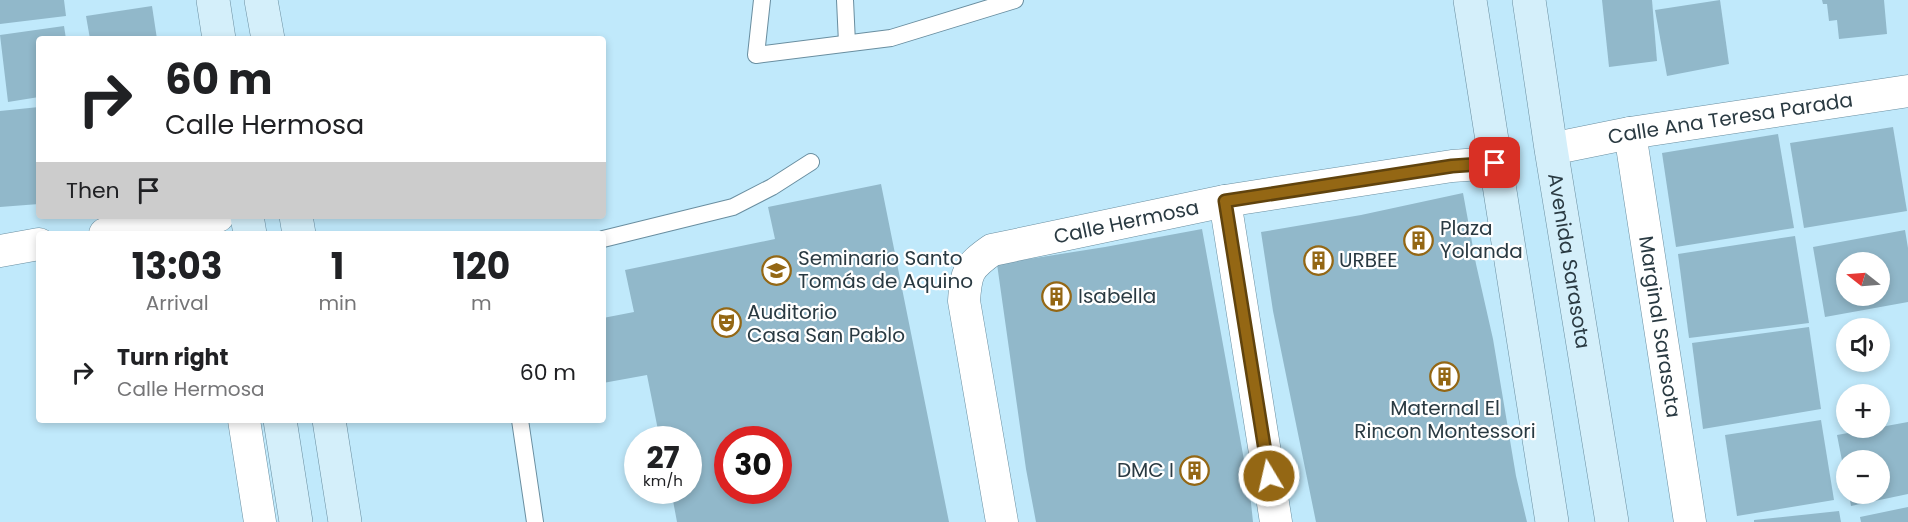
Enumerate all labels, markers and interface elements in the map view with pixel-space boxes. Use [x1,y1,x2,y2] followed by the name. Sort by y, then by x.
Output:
[165,50,273,109] text: 60 m
[66,60,144,138] icon: right
[1605,86,1855,151] street label: Calle Ana Teresa Parada
[165,106,364,143] text: Calle Hermosa
[1469,137,1520,188] pin
[1478,146,1511,179] icon: arrive
[1541,171,1597,351] street label: Avenida Sarasota
[132,174,165,207] icon: arrive
[66,175,120,206] text: Then
[1051,193,1201,251] street label: Calle Hermosa
[1440,214,1523,265] place label: Plaza Yolanda
[1403,224,1435,256] building icon: Plaza Yolanda
[1632,234,1688,420] street label: Marginal Sarasota
[132,241,223,292] text: 13:03
[331,241,344,292] text: 1
[453,241,510,292] text: 120
[798,244,973,295] place label: Seminario Santo Tomás de Aquino
[1302,244,1334,276] building icon: URBEE
[1339,246,1397,274] place label: URBEE
[1836,252,1890,306] north arrow
[1836,252,1890,504] map controls
[761,254,793,286] school or university icon: Seminario Santo Tomás de Aquino
[1041,280,1073,312] building icon: Isabella
[1078,282,1156,310] place label: Isabella
[146,289,209,317] text: Arrival
[318,289,357,317] text: min
[471,289,492,317] text: m
[747,298,905,349] place label: Auditorio Casa San Pablo
[710,307,742,339] theatre icon: Auditorio Casa San Pablo
[1836,318,1890,372] button: sound
[117,342,228,373] text: Turn right
[66,356,99,389] icon: right
[520,357,576,388] text: 60 m
[1429,361,1461,393] building icon: Maternal El Rincon Montessori
[117,375,265,403] text: Calle Hermosa
[1836,384,1890,438] button: +
[1354,394,1536,445] place label: Maternal El Rincon Montessori
[714,426,792,504] speed limit sign: 30
[646,436,680,479] text: 27
[1237,444,1301,508] position arrow
[1836,450,1890,504] button: −
[1179,454,1211,486] building icon: DMC I
[1117,456,1174,484] place label: DMC I
[643,470,683,491] text: km/h

